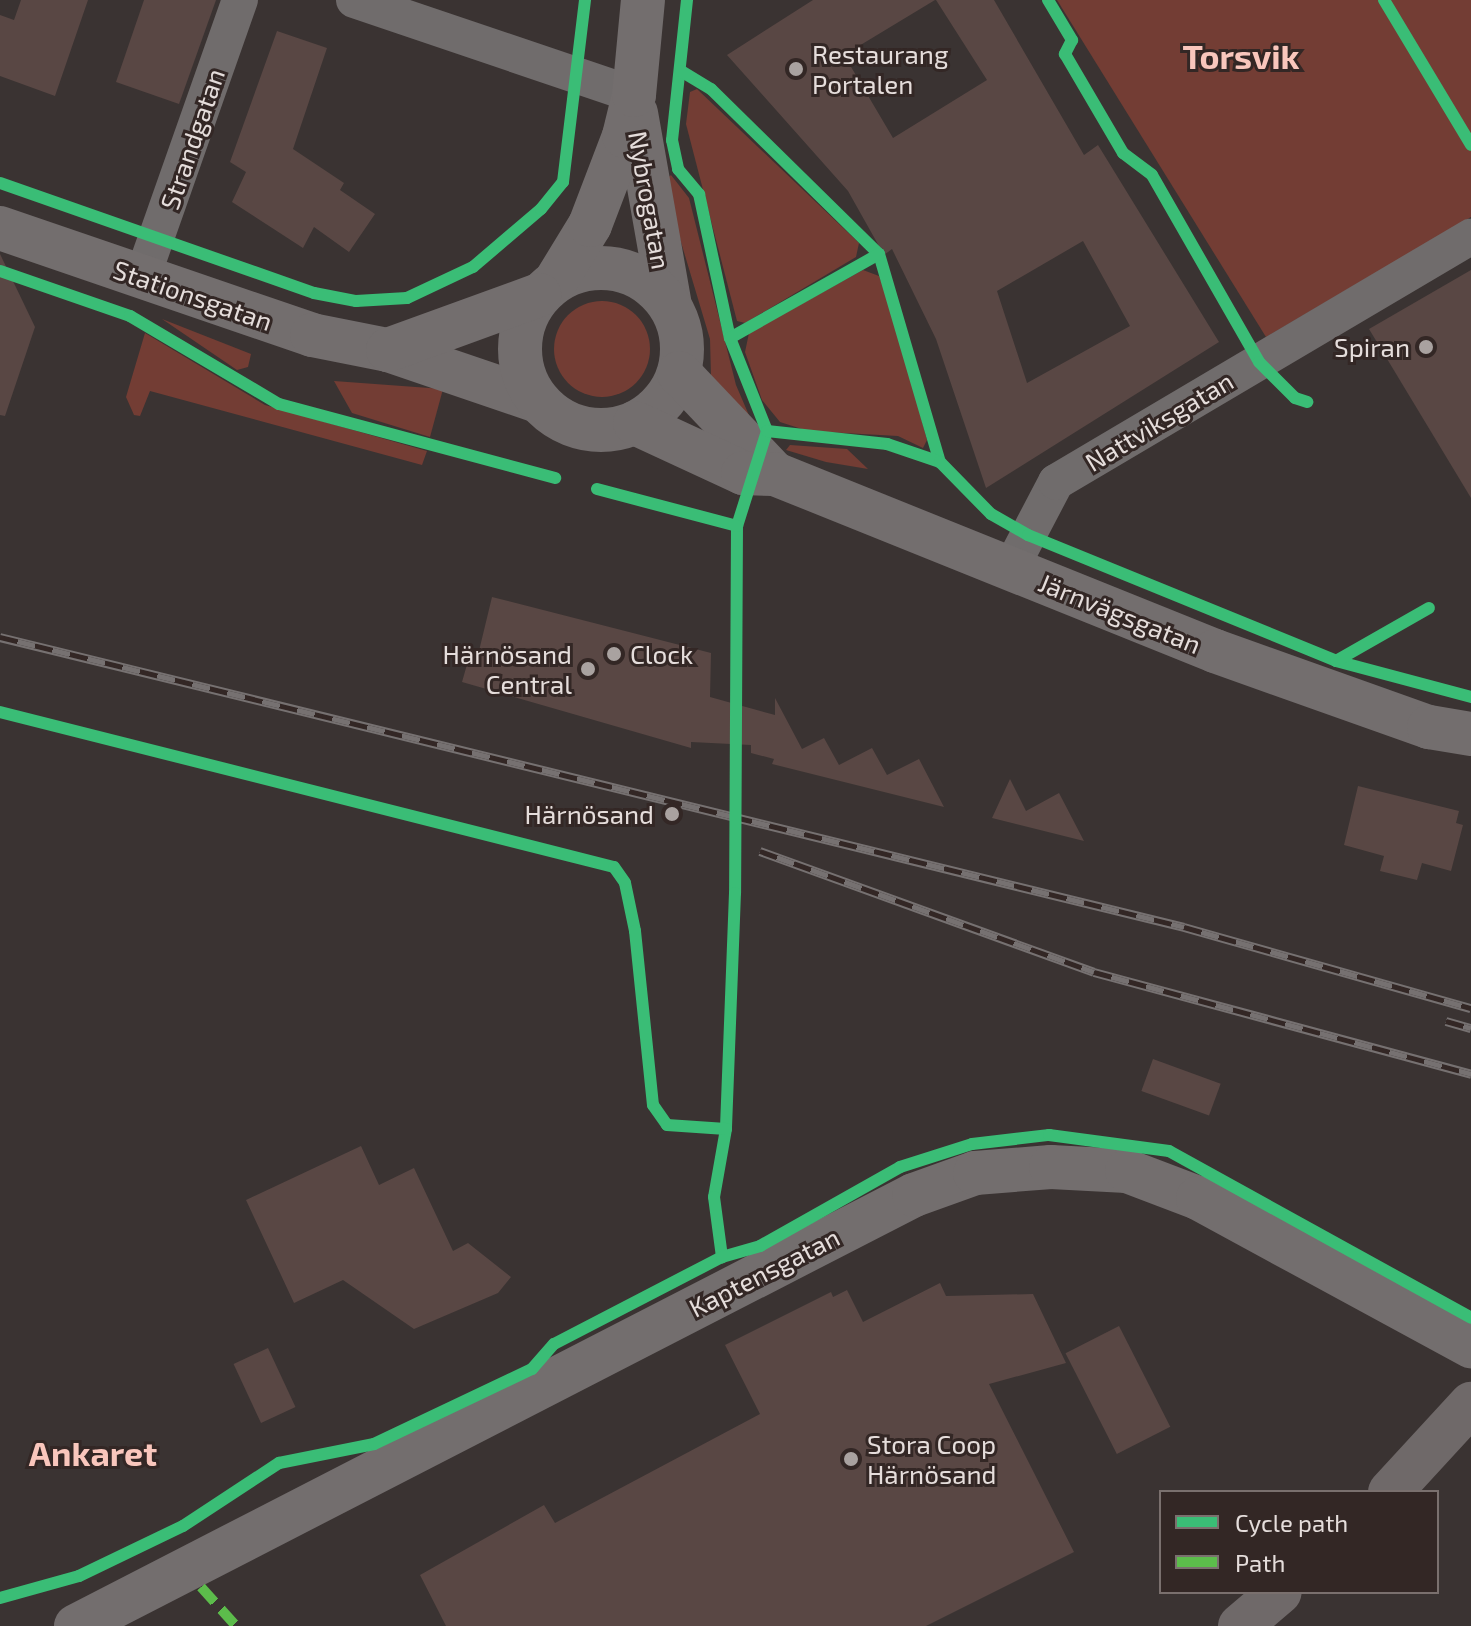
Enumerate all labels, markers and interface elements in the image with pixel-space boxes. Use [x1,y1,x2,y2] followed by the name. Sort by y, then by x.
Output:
[1182,36,1300,76] district label: Torsvik
[812,38,948,100] place label: Restaurang Portalen
[787,60,805,78] marker: Restaurang Portalen
[153,64,231,214] street label: Strandgatan
[623,129,677,271] street label: Nybrogatan
[109,253,277,337] street label: Stationsgatan
[1334,331,1410,363] place label: Spiran
[1417,338,1435,356] marker: Spiran
[1079,365,1239,477] street label: Nattviksgatan
[1034,566,1206,660] street label: Järnvägsgatan
[443,638,572,700] place label: Härnösand Central
[630,638,693,670] place label: Clock
[605,645,623,663] marker: Clock
[579,660,597,678] marker: Härnösand Central
[525,798,654,830] place label: Härnösand
[661,803,683,825] marker: Härnösand
[683,1221,845,1323] street label: Kaptensgatan
[867,1428,996,1490] place label: Stora Coop Härnösand
[29,1433,157,1473] district label: Ankaret
[842,1450,860,1468] marker: Stora Coop Härnösand
[1159,1490,1439,1594] legend
[1235,1508,1348,1537] text: Cycle path
[1235,1548,1285,1577] text: Path

